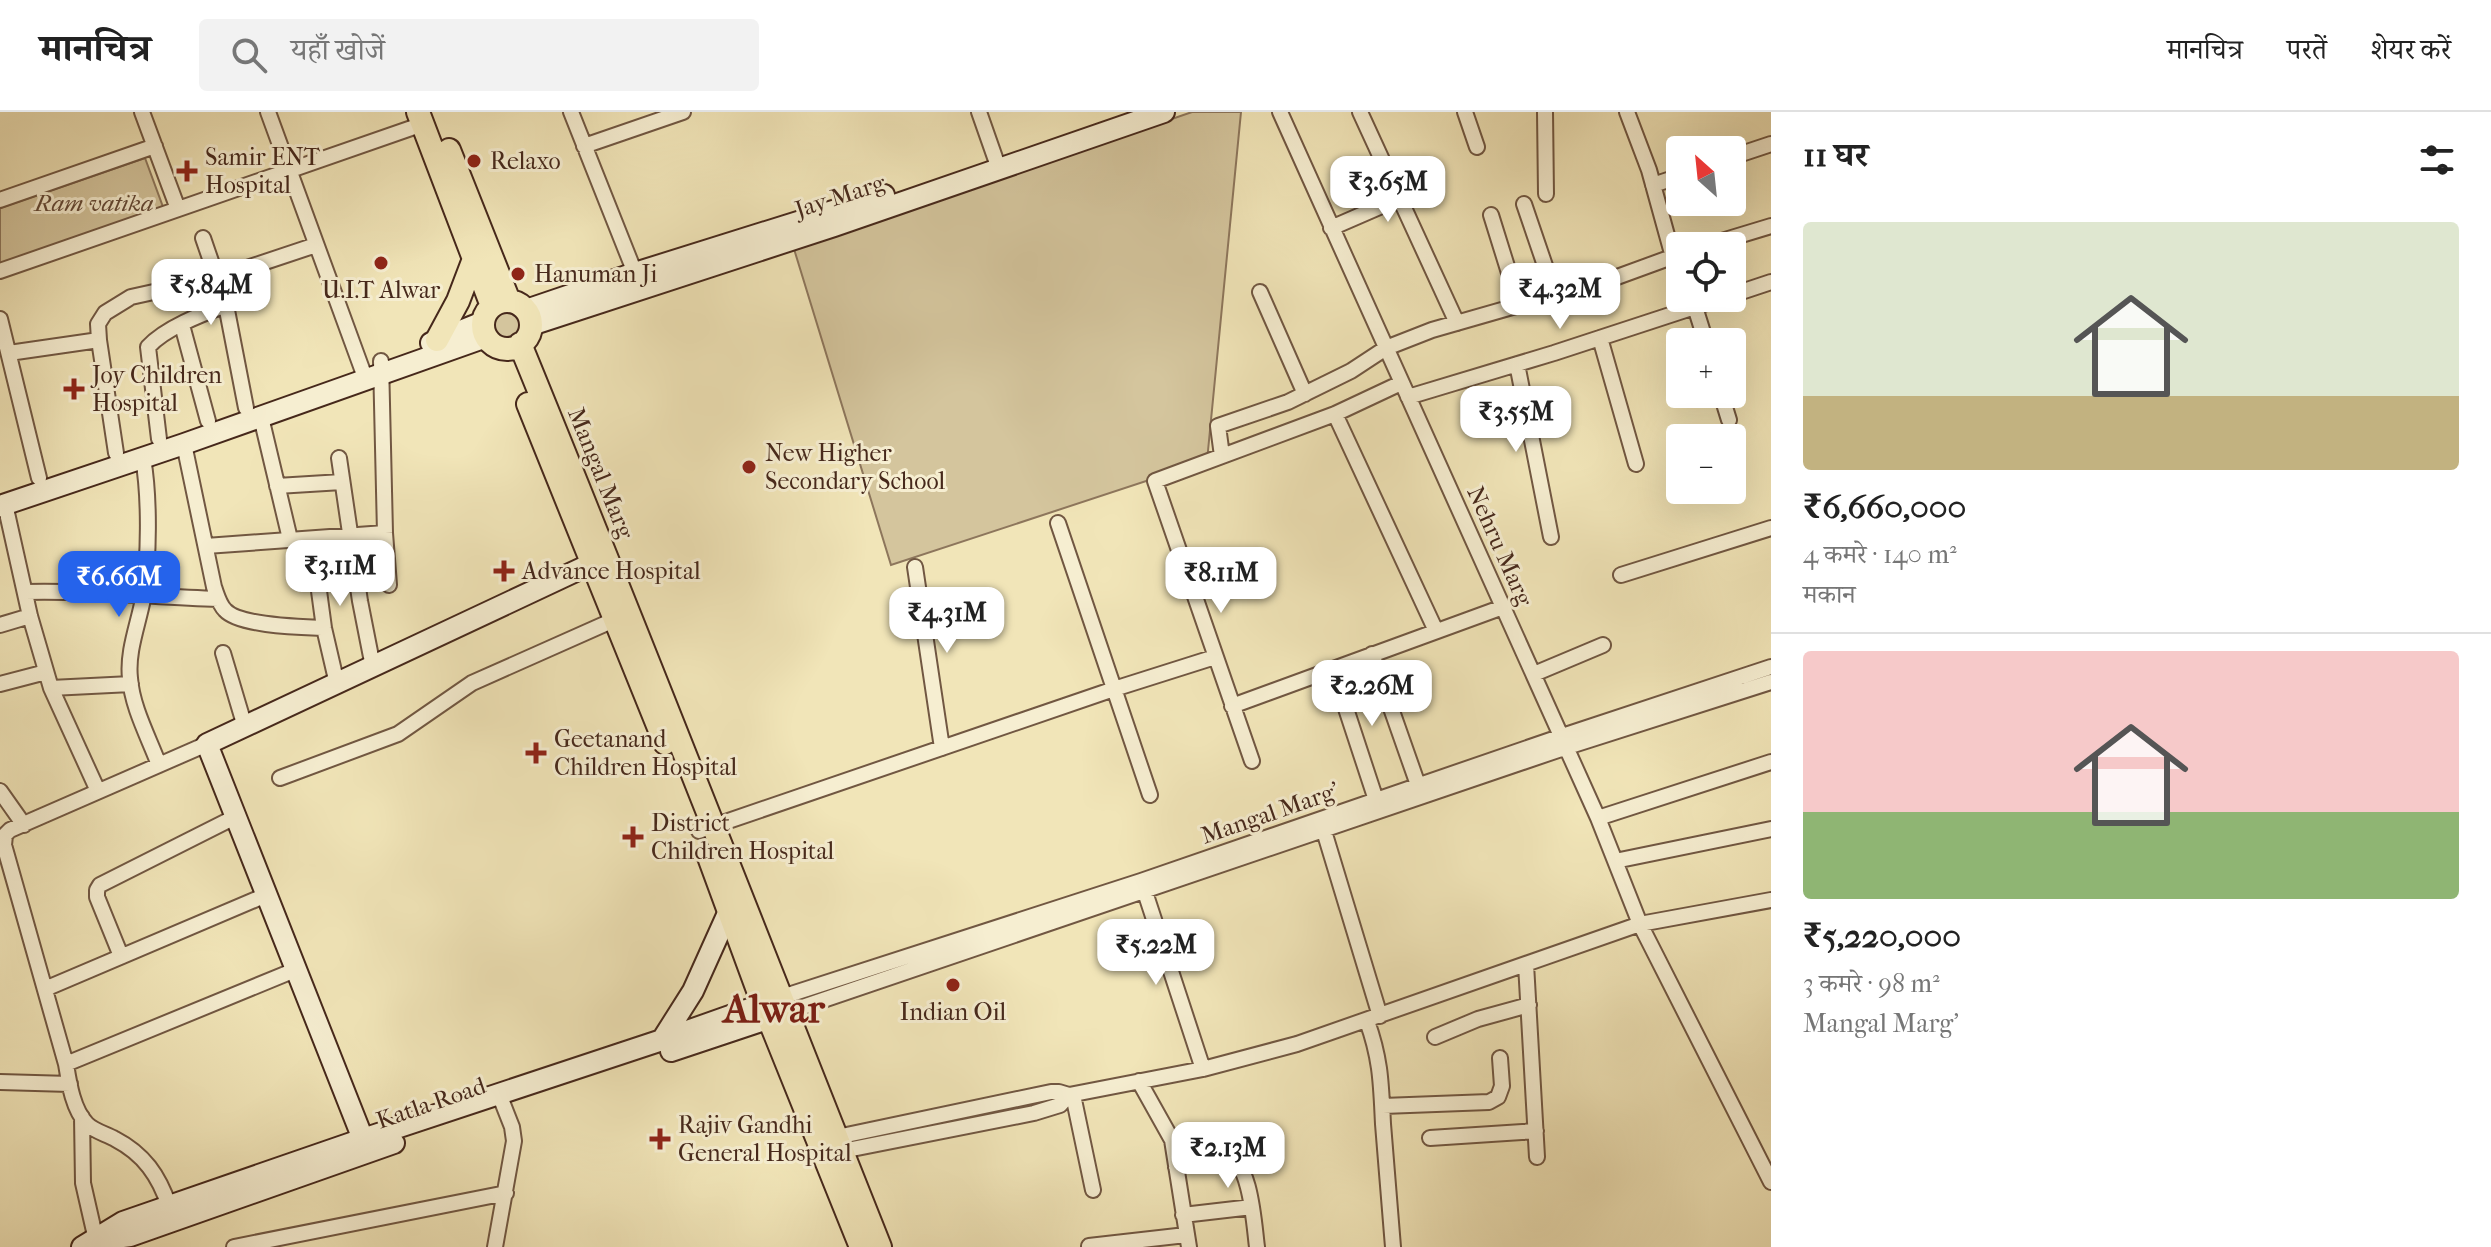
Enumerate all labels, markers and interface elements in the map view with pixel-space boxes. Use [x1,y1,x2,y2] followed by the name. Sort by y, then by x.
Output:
[199,19,759,91] search box
[40,26,151,71] text: मानचित्र
[227,33,271,77] icon: search
[291,33,385,68] text: यहाँ खोजें
[2167,33,2243,66] text: मानचित्र
[2287,33,2327,66] text: परतें
[2371,33,2451,66] text: शेयर करें
[1803,135,1868,175] text: 11 घर
[1666,136,1746,216] north arrow
[1666,136,1746,504] map controls
[2415,138,2459,182] icon: filters
[205,143,321,199] place label: Samir ENT Hospital
[490,147,561,175] place label: Relaxo
[465,152,483,170] marker: Relaxo
[1323,156,1453,224] pin: ₹3.65M
[176,160,198,182] marker: Samir ENT Hospital
[1348,166,1428,197] text: ₹3.65M
[789,168,890,224] street label: Jay Marg
[32,189,154,217] park label: Ram vatika
[1666,232,1746,312] button: locate
[372,254,390,272] marker: U.I.T Alwar
[146,259,276,327] pin: ₹5.84M
[534,260,657,288] place label: Hanuman Ji
[1495,263,1625,331] pin: ₹4.32M
[509,265,527,283] marker: Hanuman Ji
[169,269,253,300] text: ₹5.84M
[1518,273,1602,304] text: ₹4.32M
[2059,274,2203,418] icon: home
[322,276,441,304] place label: U.I.T Alwar
[1666,328,1746,408] button: +
[90,361,222,417] place label: Joy Children Hospital
[63,378,85,400] marker: Joy Children Hospital
[1451,386,1581,454] pin: ₹3.55M
[1478,396,1554,427] text: ₹3.55M
[562,403,640,544] street label: Mangal Marg
[1666,424,1746,504] button: −
[765,439,945,495] place label: New Higher Secondary School
[740,458,758,476] marker: New Higher Secondary School
[1461,482,1539,611] street label: Nehru Marg
[1803,487,1966,527] text: ₹6,660,000
[1803,539,1956,570] text: 4 कमरे · 140 m²
[275,540,405,608] pin: ₹3.11M
[1156,547,1286,615] pin: ₹8.11M
[304,550,376,581] text: ₹3.11M
[54,551,184,619] pin: ₹6.66M
[521,557,701,585] place label: Advance Hospital
[1183,557,1259,588] text: ₹8.11M
[493,560,515,582] marker: Advance Hospital
[76,561,162,592] text: ₹6.66M
[1803,579,1856,610] text: मकान
[882,587,1012,655] pin: ₹4.31M
[907,597,987,628] text: ₹4.31M
[1307,660,1437,728] pin: ₹2.26M
[1330,670,1414,701] text: ₹2.26M
[2059,703,2203,847] icon: home
[554,725,738,781] place label: Geetanand Children Hospital
[525,742,547,764] marker: Geetanand Children Hospital
[1197,776,1343,850] street label: Mangal Marg'
[651,809,835,865] place label: District Children Hospital
[622,826,644,848] marker: District Children Hospital
[1803,916,1961,956] text: ₹5,220,000
[1091,919,1221,987] pin: ₹5.22M
[1115,929,1197,960] text: ₹5.22M
[1803,968,1940,999] text: 3 कमरे · 98 m²
[944,976,962,994] marker: Indian Oil
[721,986,826,1032] district label: Alwar
[900,998,1006,1026] place label: Indian Oil
[1803,1008,1959,1039] text: Mangal Marg'
[373,1071,490,1135] street label: Katla Road
[678,1111,852,1167] place label: Rajiv Gandhi General Hospital
[1163,1122,1293,1190] pin: ₹2.13M
[649,1128,671,1150] marker: Rajiv Gandhi General Hospital
[1190,1132,1266,1163] text: ₹2.13M

